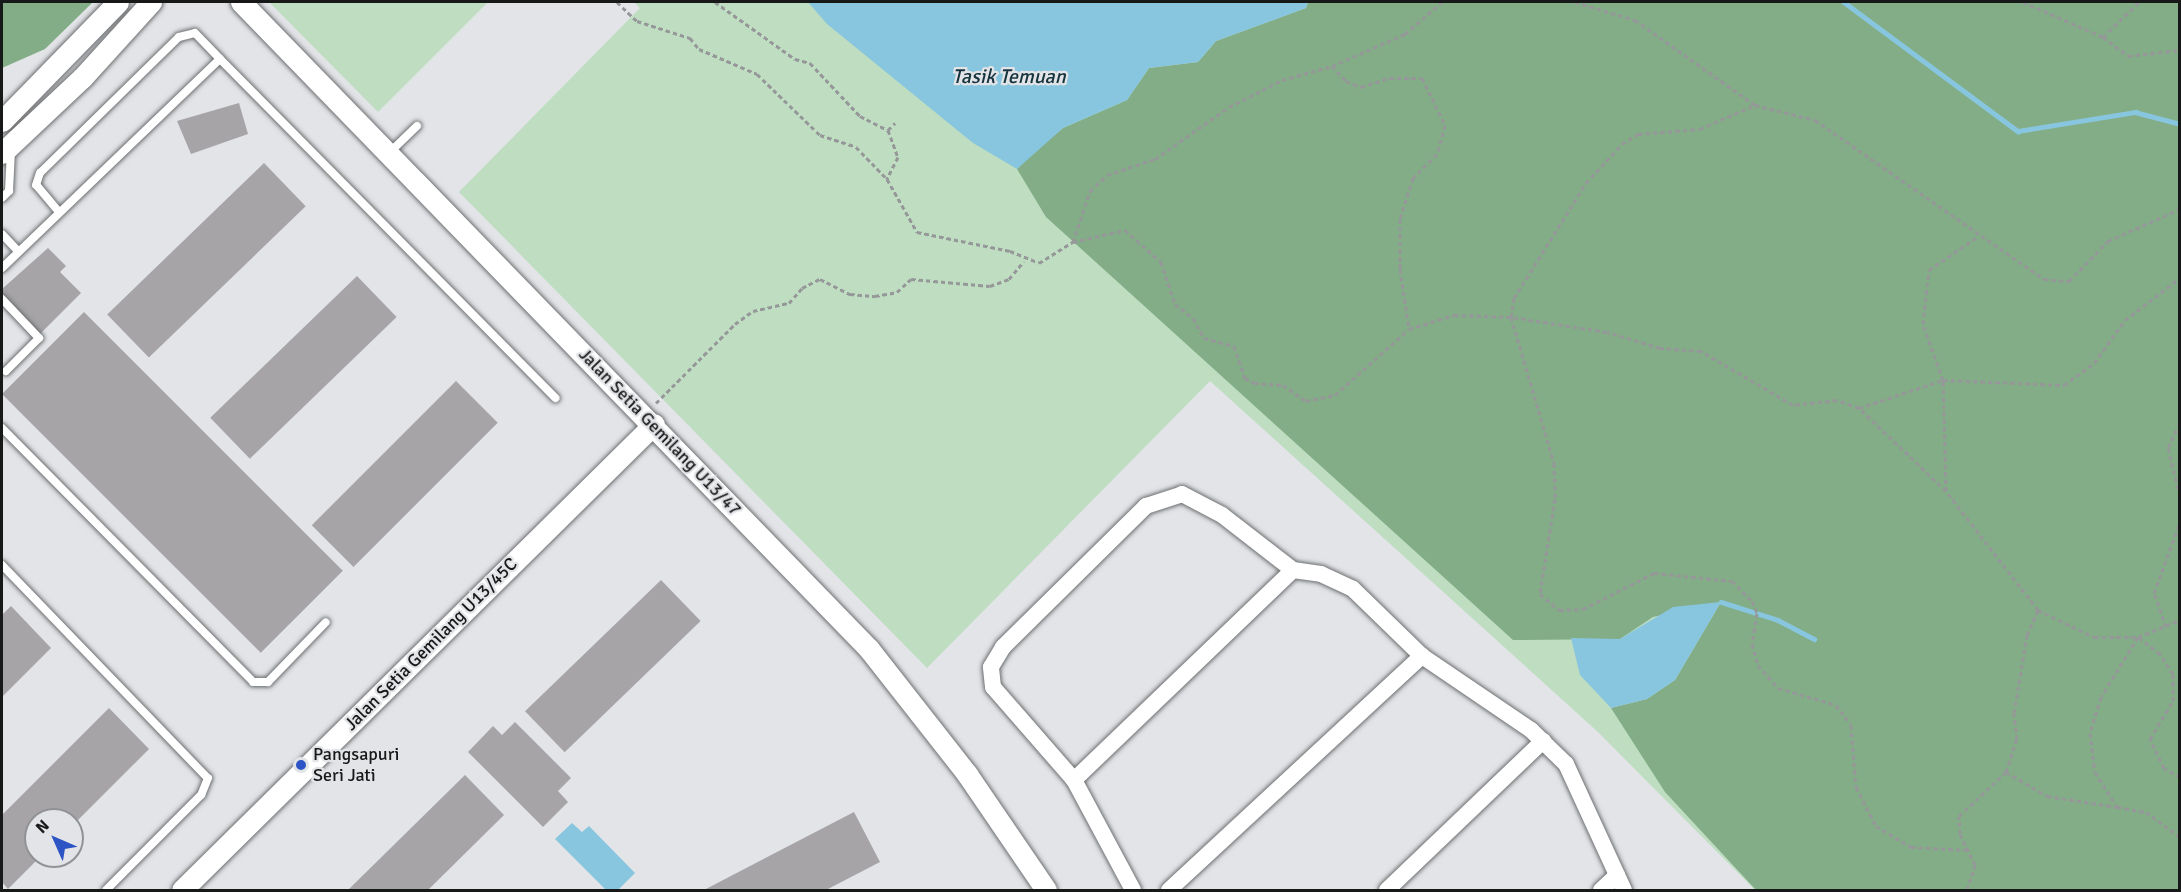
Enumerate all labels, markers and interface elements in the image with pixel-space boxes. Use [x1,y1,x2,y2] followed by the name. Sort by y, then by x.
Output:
[952,64,1066,88] water label: Tasik Temuan
[574,344,746,520] street label: Jalan Setia Gemilang U13/47
[340,553,522,735] street label: Jalan Setia Gemilang U13/45C
[313,744,399,786] place label: Pangsapuri Seri Jati
[294,758,308,772] marker: Pangsapuri Seri Jati
[24,808,84,868] north arrow
[32,816,54,838] text: N

